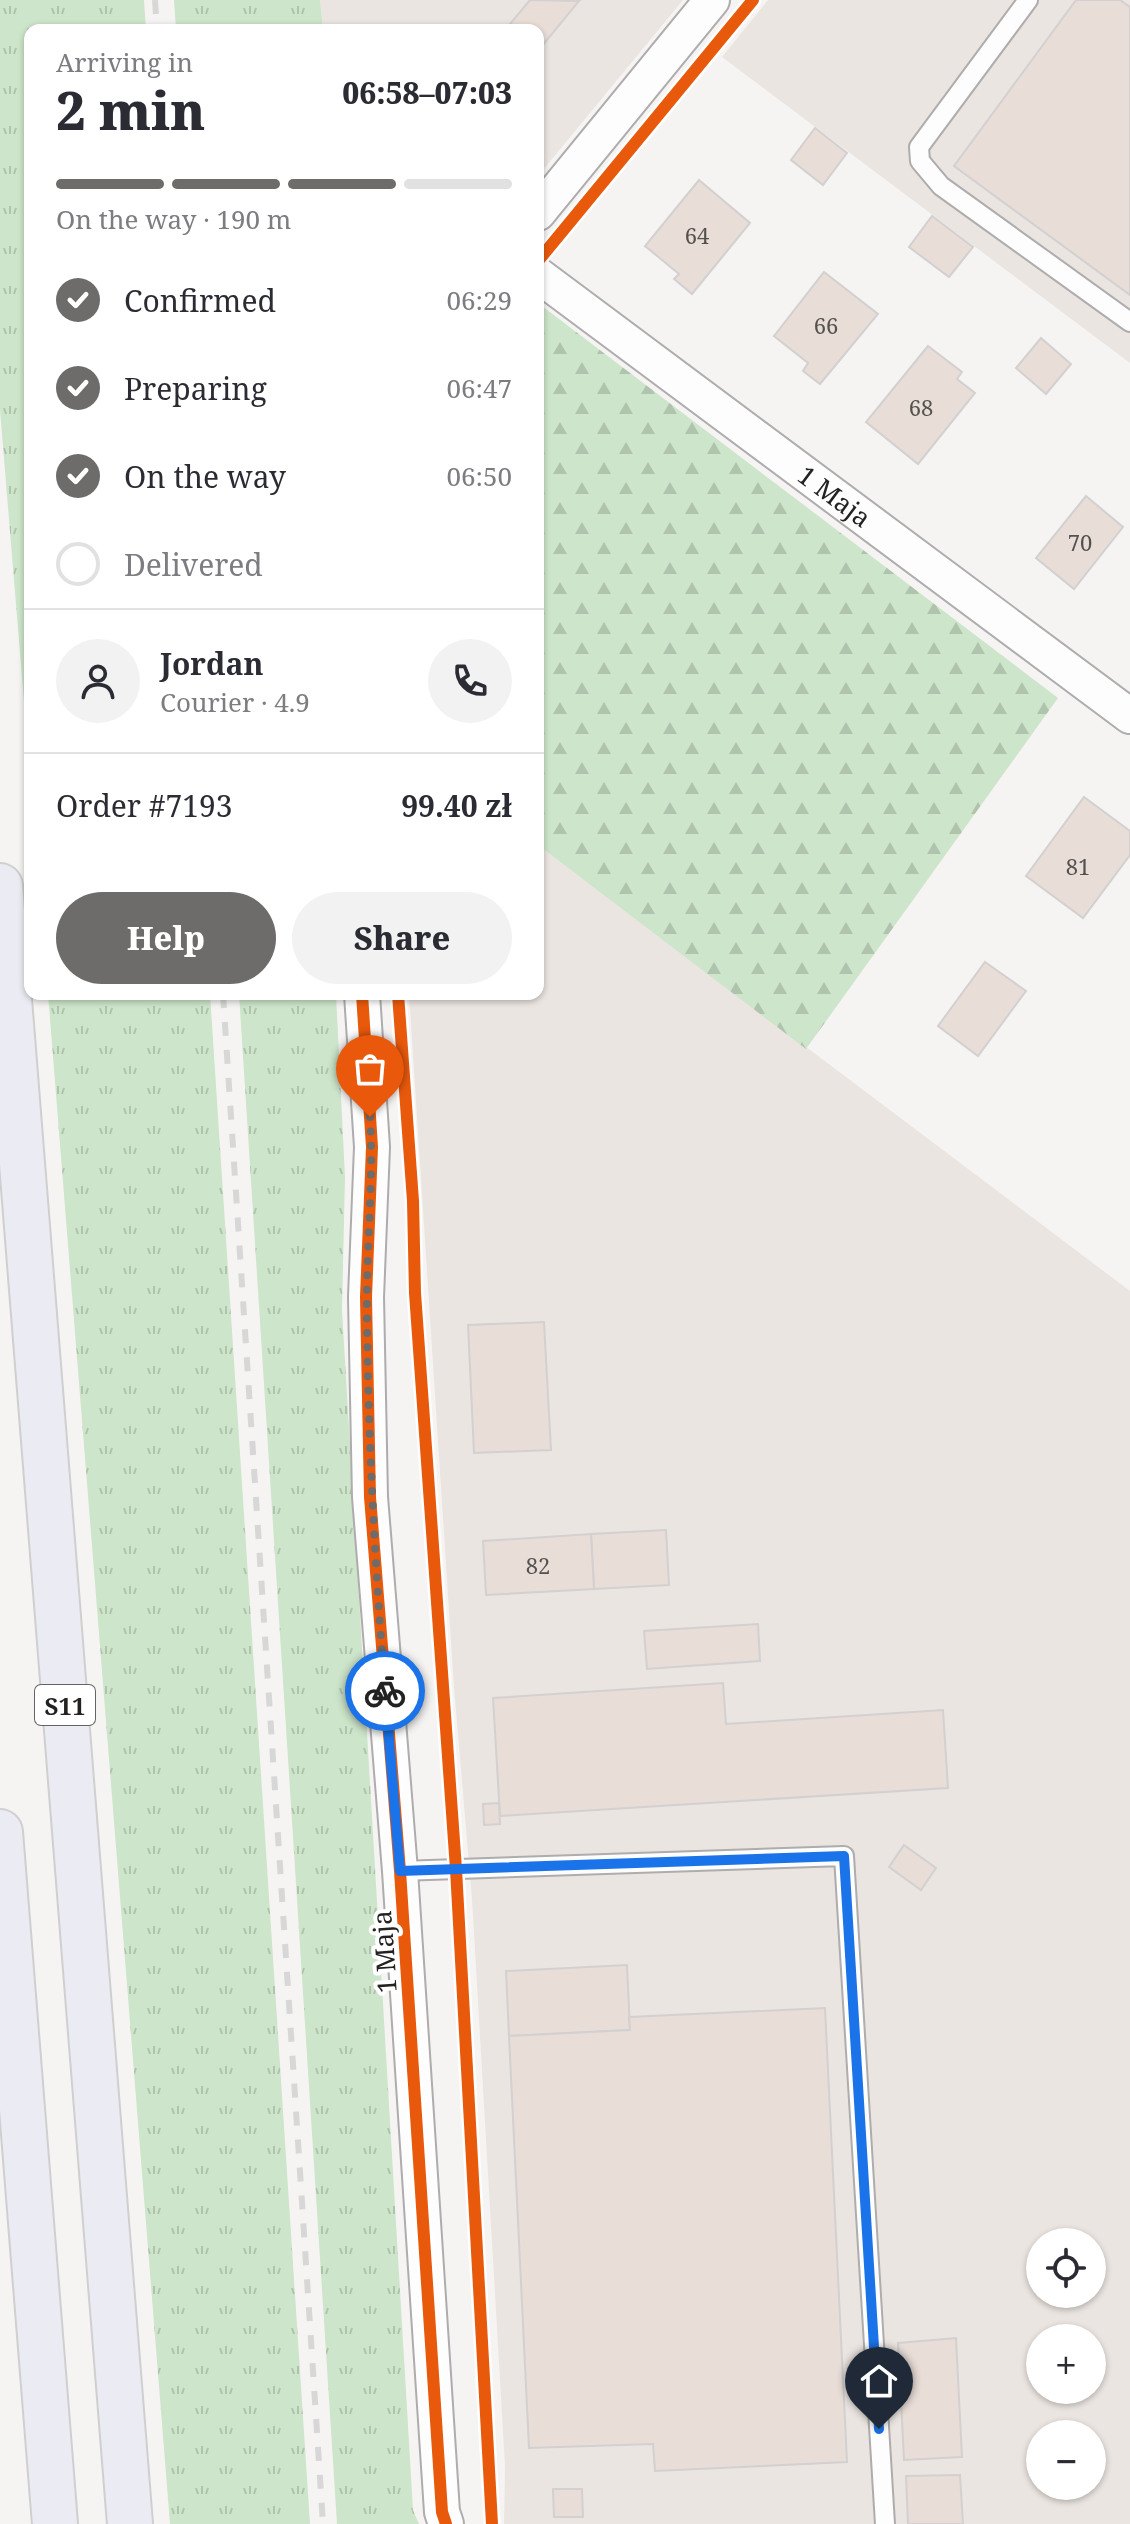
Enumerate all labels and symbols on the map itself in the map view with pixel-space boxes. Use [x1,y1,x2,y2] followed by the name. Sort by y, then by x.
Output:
[685,220,709,250] house number: 64
[814,310,838,340] house number: 66
[909,392,933,422] house number: 68
[791,457,879,535] street label: 1 Maja
[1068,527,1092,557] house number: 70
[1066,851,1090,881] house number: 81
[336,1035,404,1117] pin
[526,1550,550,1580] house number: 82
[345,1651,425,1731] courier
[35,1685,95,1725] road number: S11
[363,1909,405,1995] street label: 1 Maja
[845,2347,913,2429] pin

